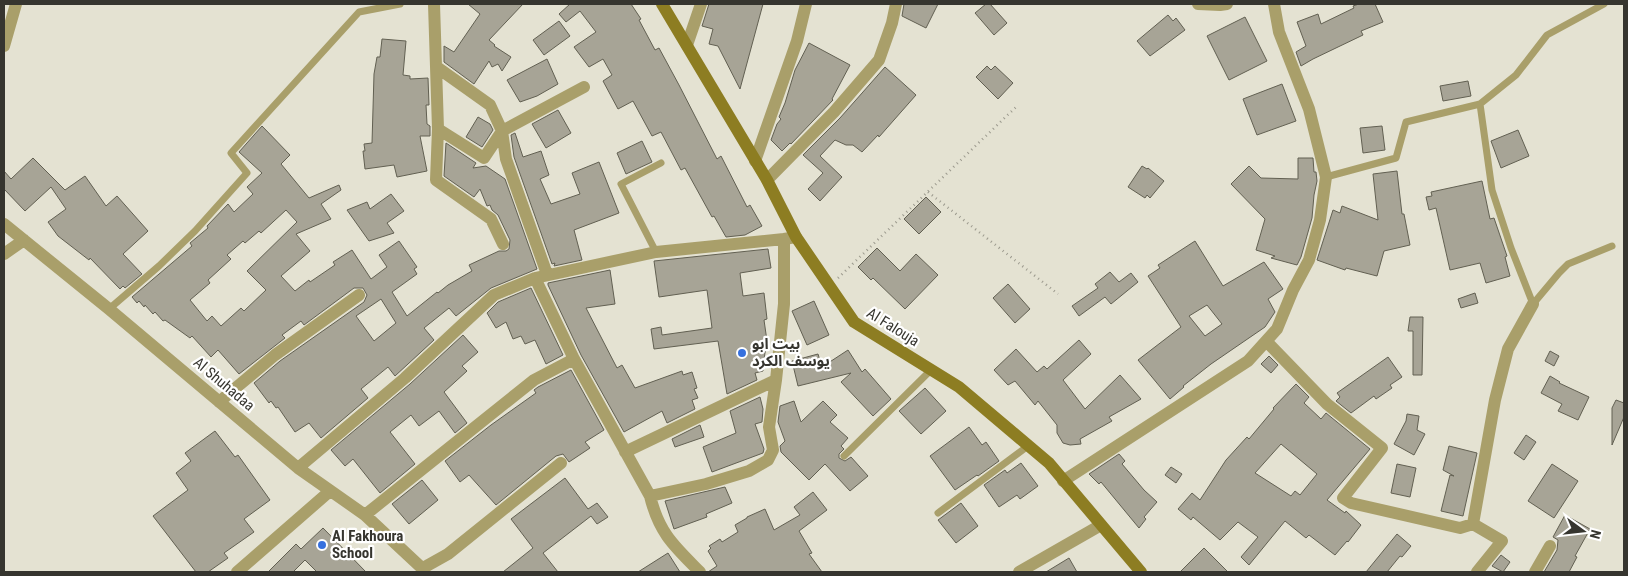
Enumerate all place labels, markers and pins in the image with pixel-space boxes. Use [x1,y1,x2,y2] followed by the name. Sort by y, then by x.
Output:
[752,335,830,370] place label: بيت ابو يوسف الكرد
[736,347,748,359] marker: بيت ابو يوسف الكرد
[332,527,403,562] place label: Al Fakhoura School
[316,539,328,551] marker: Al Fakhoura School

